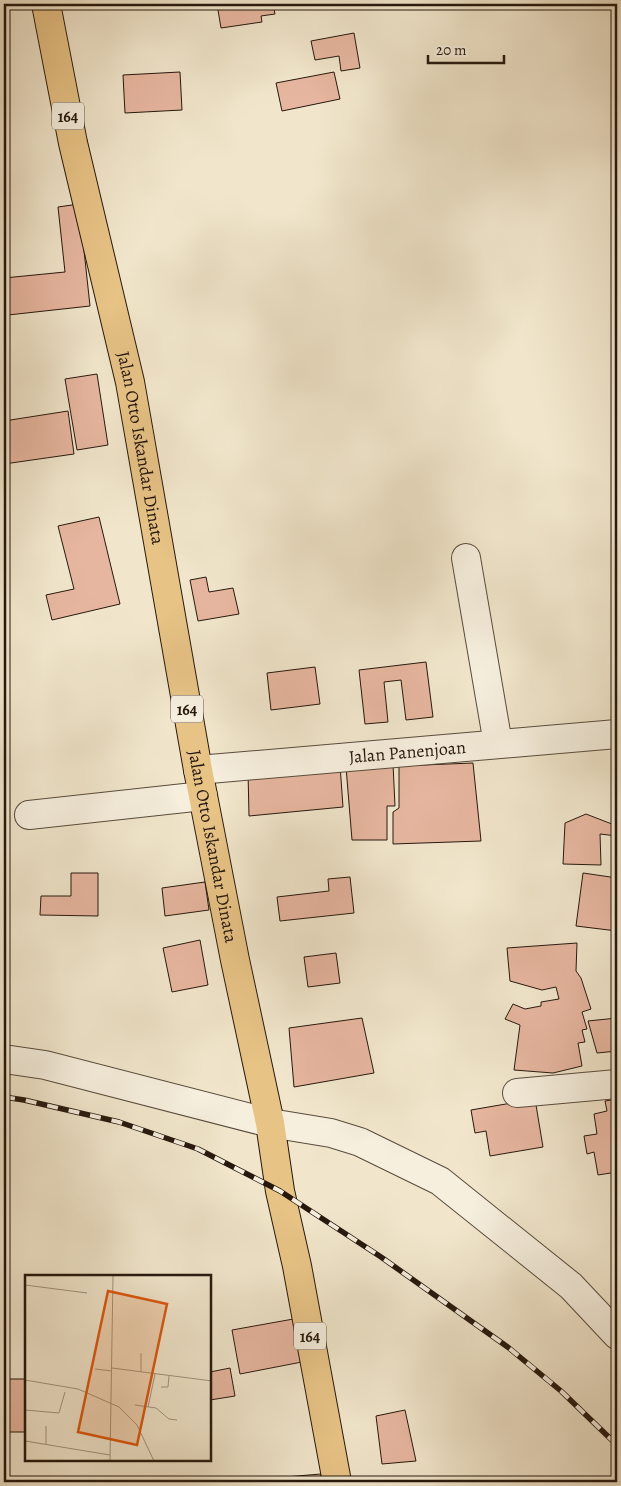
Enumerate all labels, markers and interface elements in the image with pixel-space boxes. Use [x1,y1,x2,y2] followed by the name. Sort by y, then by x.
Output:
[428,32,505,64] scale bar
[436,40,467,60] text: 20 m
[52,102,84,130] road number: 164
[111,349,170,547] street label: Jalan Otto Iskandar Dinata
[171,696,203,722] road number: 164
[348,735,467,769] street label: Jalan Panenjoan
[183,748,244,945] street label: Jalan Otto Iskandar Dinata
[25,1275,211,1461] inset map
[294,1322,326,1350] road number: 164

